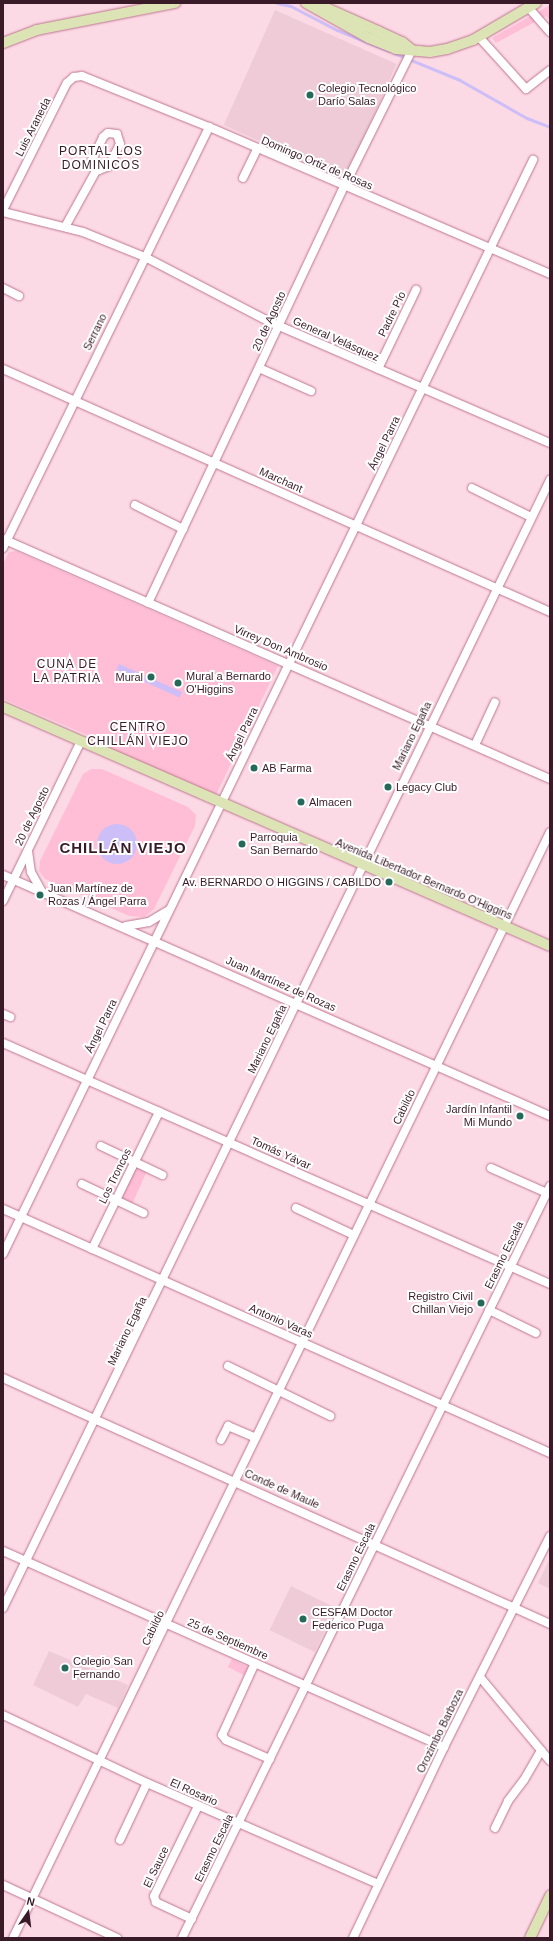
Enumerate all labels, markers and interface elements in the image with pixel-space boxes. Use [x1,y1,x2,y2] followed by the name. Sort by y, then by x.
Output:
[318,82,416,108] place label: Colegio Tecnológico Darío Salas
[305,90,315,100] marker: Colegio Tecnológico Darío Salas
[12,95,54,159] street label: Luis Araneda
[259,134,375,192] street label: Domingo Ortiz de Rosas
[59,145,143,173] district label: PORTAL LOS DOMINICOS
[249,289,289,353] street label: 20 de Agosto
[375,289,409,339] street label: Padre Pío
[80,312,110,352] street label: Serrano
[291,314,381,364] street label: General Velásquez
[365,414,403,472] street label: Ángel Parra
[257,465,305,495] street label: Marchant
[232,622,330,674] street label: Virrey Don Ambrosio
[33,658,101,686] district label: CUNA DE LA PATRIA
[115,670,143,684] place label: Mural
[186,670,271,696] place label: Mural a Bernardo O'Higgins
[146,672,156,682] marker: Mural
[173,678,183,688] marker: Mural a Bernardo O'Higgins
[390,700,434,772] street label: Mariano Egaña
[223,705,261,763] street label: Ángel Parra
[87,721,189,749] district label: CENTRO CHILLÁN VIEJO
[262,761,312,775] place label: AB Farma
[249,763,259,773] marker: AB Farma
[396,780,457,794] place label: Legacy Club
[383,782,393,792] marker: Legacy Club
[12,784,52,848] street label: 20 de Agosto
[309,795,352,809] place label: Almacen
[296,797,306,807] marker: Almacen
[250,831,318,857] place label: Parroquia San Bernardo
[334,836,514,922] street label: Avenida Libertador Bernardo O'Higgins
[59,839,187,857] district label: CHILLÁN VIEJO
[237,839,247,849] marker: Parroquia San Bernardo
[182,875,381,889] place label: Av. BERNARDO O HIGGINS / CABILDO
[384,877,394,887] marker: Av. BERNARDO O HIGGINS / CABILDO
[48,882,146,908] place label: Juan Martínez de Rozas / Ángel Parra
[35,890,45,900] marker: Juan Martínez de Rozas / Ángel Parra
[224,954,338,1014] street label: Juan Martínez de Rozas
[82,997,120,1055] street label: Ángel Parra
[245,1003,289,1075] street label: Mariano Egaña
[390,1087,418,1127] street label: Cabildo
[446,1103,512,1129] place label: Jardín Infantil Mi Mundo
[515,1111,525,1121] marker: Jardín Infantil Mi Mundo
[249,1134,313,1172] street label: Tomás Yávar
[96,1146,134,1206] street label: Los Troncos
[482,1219,526,1291] street label: Erasmo Escala
[408,1290,473,1316] place label: Registro Civil Chillan Viejo
[105,1295,149,1367] street label: Mariano Egaña
[476,1298,486,1308] marker: Registro Civil Chillan Viejo
[247,1301,315,1341] street label: Antonio Varas
[242,1467,322,1511] street label: Conde de Maule
[334,1521,378,1593] street label: Erasmo Escala
[312,1606,393,1632] place label: CESFAM Doctor Federico Puga
[139,1608,167,1648] street label: Cabildo
[297,1613,309,1625] marker: CESFAM Doctor Federico Puga
[186,1615,270,1663] street label: 25 de Septiembre
[73,1655,133,1681] place label: Colegio San Fernando
[60,1663,70,1673] marker: Colegio San Fernando
[414,1687,466,1775] street label: Orozimbo Barboza
[168,1776,220,1808] street label: El Rosario
[192,1812,236,1884] street label: Erasmo Escala
[140,1844,172,1890] street label: El Sauce
[8,1893,48,1933] north arrow
[26,1895,36,1908] text: N

